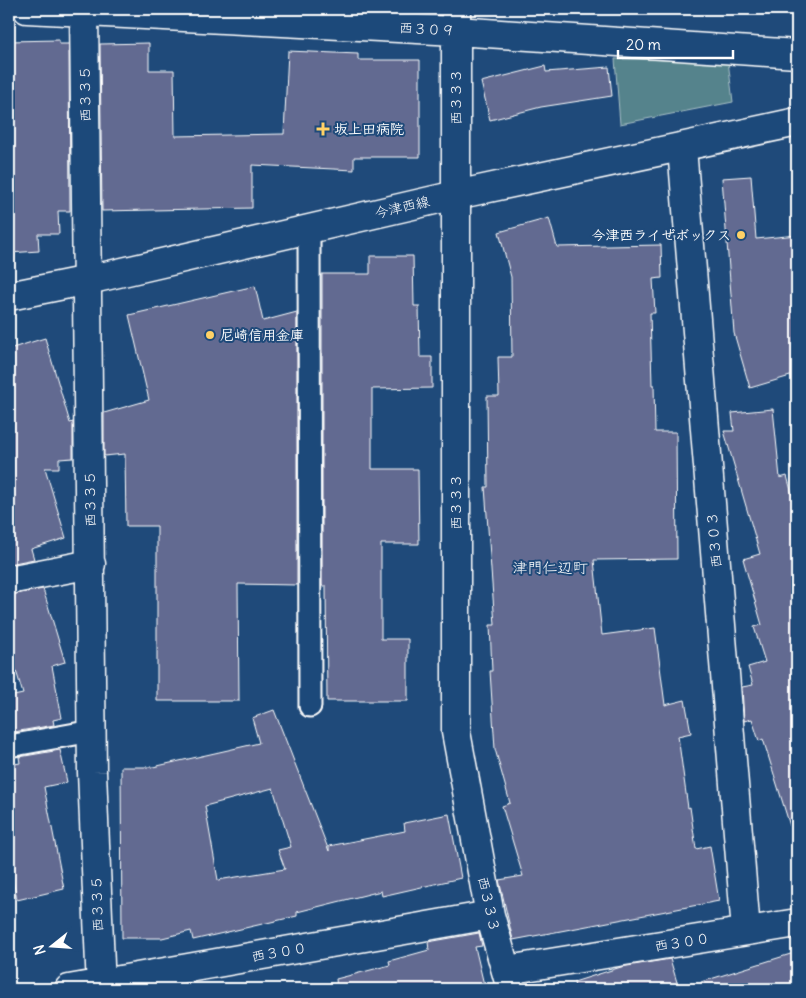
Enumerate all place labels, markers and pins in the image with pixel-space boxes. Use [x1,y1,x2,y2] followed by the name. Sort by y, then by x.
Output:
[334,120,404,138] place label: 坂上田病院
[316,122,330,136] marker: 坂上田病院
[591,226,731,244] place label: 今津西ライぜボックス
[735,229,747,241] marker: 今津西ライぜボックス
[220,326,304,344] place label: 尼崎信用金庫
[204,329,216,341] marker: 尼崎信用金庫

